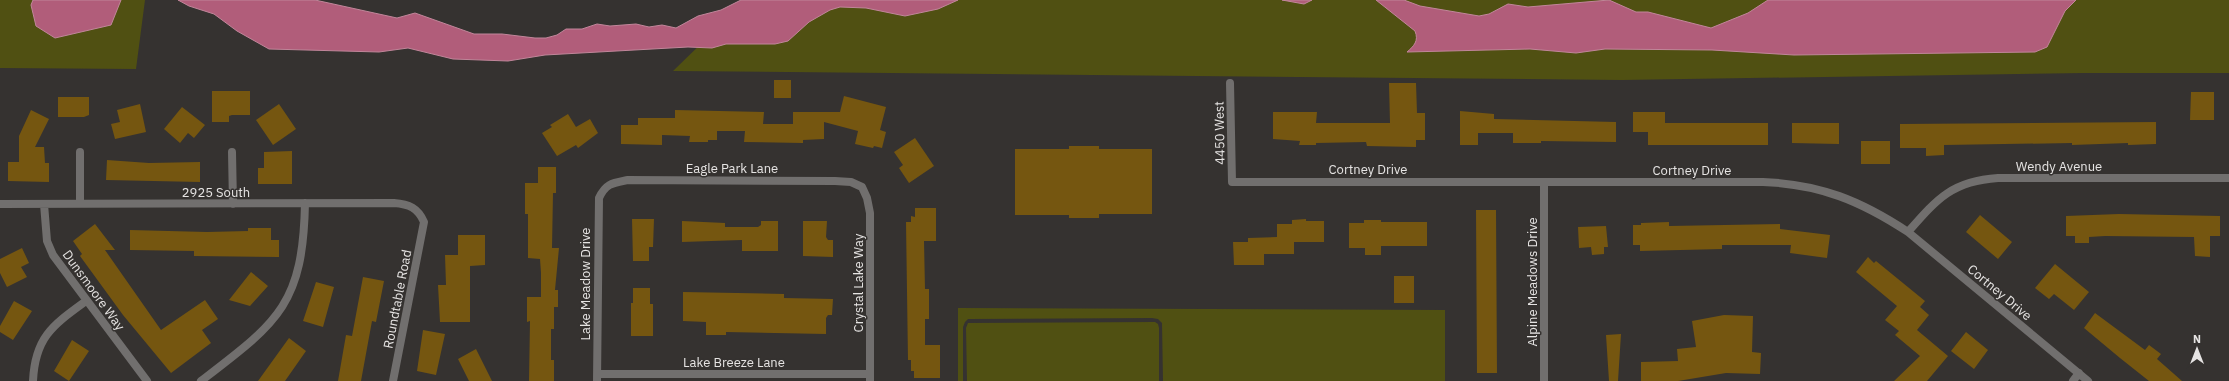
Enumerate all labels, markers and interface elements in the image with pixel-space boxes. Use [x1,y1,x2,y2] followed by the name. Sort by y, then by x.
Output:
[1210,101,1229,165] street label: 4450 West
[2016,158,2102,175] street label: Wendy Avenue
[686,160,778,177] street label: Eagle Park Lane
[1329,161,1407,178] street label: Cortney Drive
[1653,162,1731,179] street label: Cortney Drive
[182,184,250,201] street label: 2925 South
[1524,217,1541,347] street label: Alpine Meadows Drive
[577,228,594,340] street label: Lake Meadow Drive
[850,233,867,332] street label: Crystal Lake Way
[59,247,129,334] street label: Dunsmoore Way
[380,248,415,350] street label: Roundtable Road
[1964,261,2035,324] street label: Cortney Drive
[2177,329,2217,369] north arrow
[2193,332,2201,346] text: N
[683,354,785,371] street label: Lake Breeze Lane

